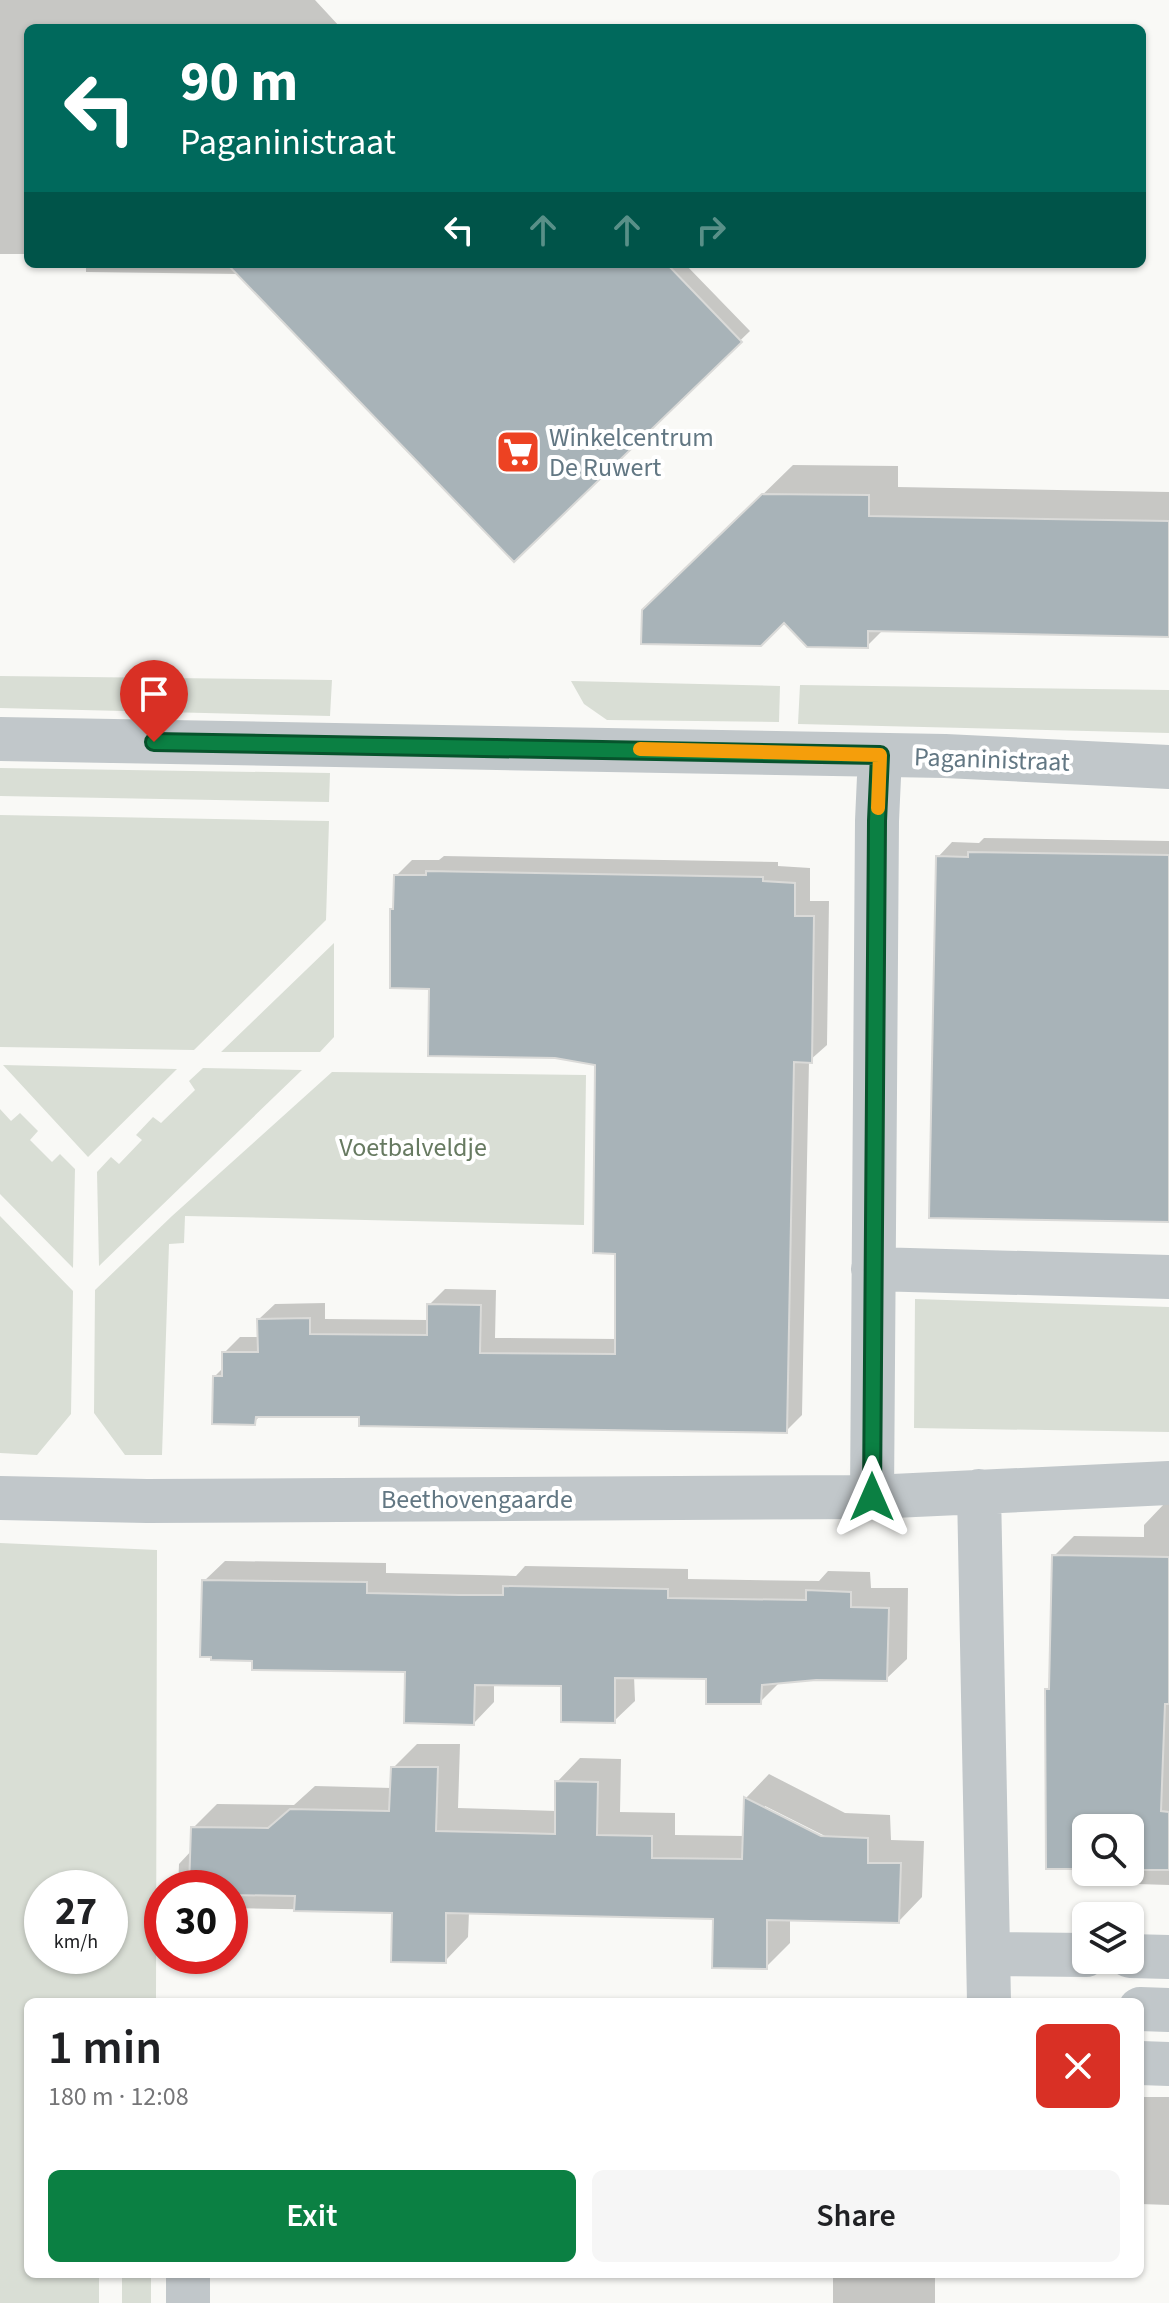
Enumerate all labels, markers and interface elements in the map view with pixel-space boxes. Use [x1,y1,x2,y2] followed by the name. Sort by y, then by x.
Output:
[180,43,298,122] text: 90 m
[48,56,152,160] icon: left
[180,117,396,168] text: Paganinistraat
[437,208,481,252] icon: left
[521,208,565,252] icon: ahead
[605,208,649,252] icon: ahead
[689,208,733,252] icon: right
[549,419,714,486] place label: Winkelcentrum De Ruwert
[494,428,542,476] supermarket icon: Winkelcentrum De Ruwert
[120,660,188,742] pin
[132,672,176,716] icon: arrive
[913,738,1071,781] street label: Paganinistraat
[339,1129,487,1166] park label: Voetbalveldje
[830,1455,914,1539] position arrow
[381,1481,573,1518] street label: Beethovengaarde
[1072,1814,1144,1974] map controls
[1072,1814,1144,1886] button: search
[144,1870,248,1974] speed limit sign: 30
[55,1883,97,1940] text: 27
[1072,1902,1144,1974] button: layers
[54,1928,98,1956] text: km/h
[48,2014,162,2082] text: 1 min
[1036,2024,1120,2108] button: close
[48,2078,189,2115] text: 180 m · 12:08
[48,2170,576,2262] button: Exit
[592,2170,1120,2262] button: Share

